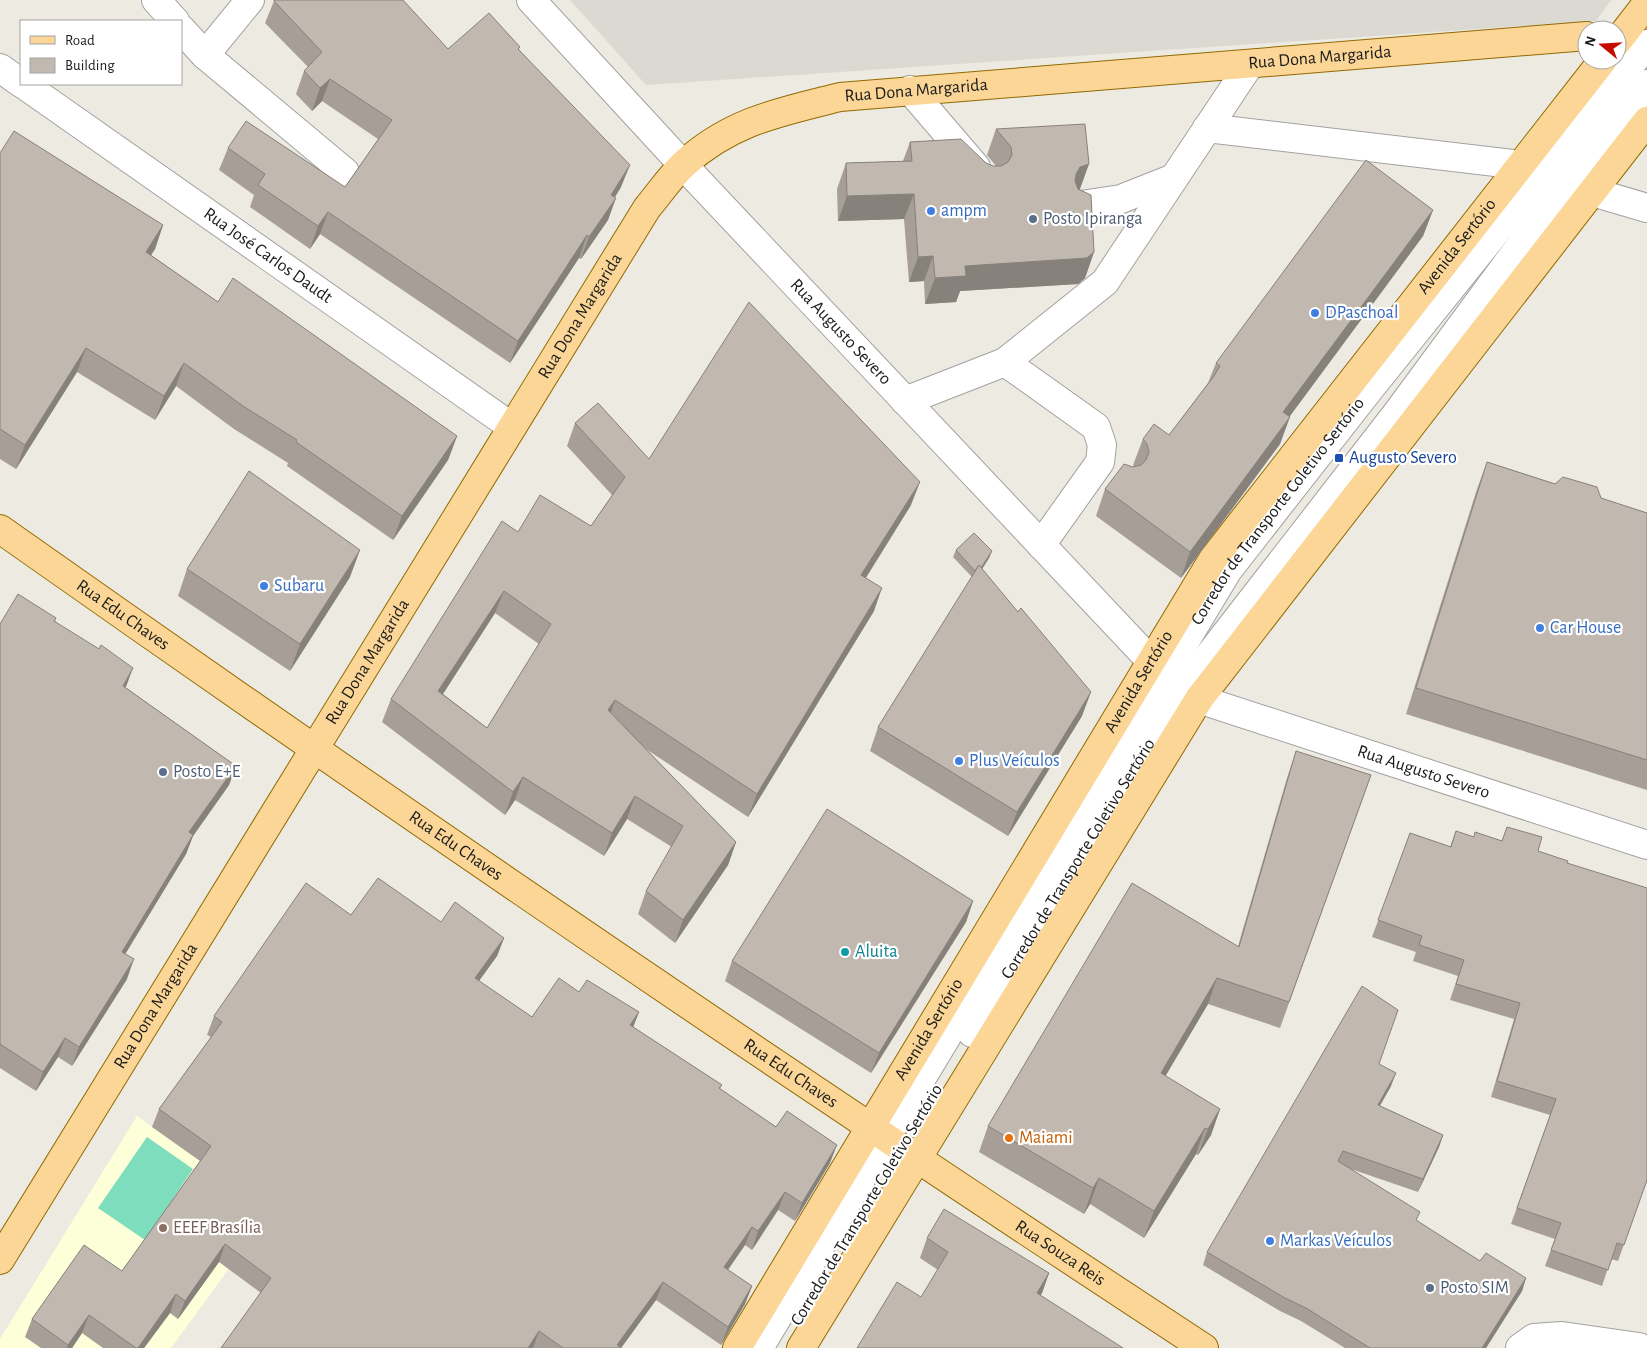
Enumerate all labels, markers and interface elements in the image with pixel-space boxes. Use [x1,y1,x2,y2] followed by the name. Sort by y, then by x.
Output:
[20,20,182,85] legend
[1577,20,1627,70] north arrow
[65,33,95,48] text: Road
[1582,34,1599,48] text: N
[1248,43,1392,73] street label: Rua Dona Margarida
[65,58,115,73] text: Building
[844,76,989,106] street label: Rua Dona Margarida
[1415,195,1500,298] street label: Avenida Sertório
[941,202,987,220] place label: ampm
[200,204,336,307] street label: Rua José Carlos Daudt
[925,205,937,217] marker: ampm
[1043,210,1143,228] place label: Posto Ipiranga
[1027,213,1039,225] marker: Posto Ipiranga
[535,250,626,382] street label: Rua Dona Margarida
[787,276,895,389] street label: Rua Augusto Severo
[1325,304,1398,322] place label: DPaschoal
[1309,307,1321,319] marker: DPaschoal
[1188,394,1368,628] street label: Corredor de Transporte Coletivo Sertório
[1349,449,1457,467] place label: Augusto Severo
[1333,452,1345,464] marker: Augusto Severo
[73,577,173,654] street label: Rua Edu Chaves
[274,577,324,595] place label: Subaru
[258,580,270,592] marker: Subaru
[322,596,413,728] street label: Rua Dona Margarida
[1550,619,1621,637] place label: Car House
[1534,622,1546,634] marker: Car House
[1101,628,1177,736] street label: Avenida Sertório
[998,735,1159,982] street label: Corredor de Transporte Coletivo Sertório
[1355,742,1492,802] street label: Rua Augusto Severo
[969,752,1060,770] place label: Plus Veículos
[953,755,965,767] marker: Plus Veículos
[173,763,241,781] place label: Posto E+E
[157,766,169,778] marker: Posto E+E
[406,808,506,884] street label: Rua Edu Chaves
[111,940,201,1072] street label: Rua Dona Margarida
[855,943,897,961] place label: Aluita
[839,946,851,958] marker: Aluita
[892,975,967,1084] street label: Avenida Sertório
[740,1036,841,1111] street label: Rua Edu Chaves
[788,1081,946,1329] street label: Corredor de Transporte Coletivo Sertório
[1019,1129,1073,1147] place label: Maiami
[1003,1132,1015,1144] marker: Maiami
[1012,1217,1108,1289] street label: Rua Souza Reis
[173,1219,261,1237] place label: EEEF Brasília
[157,1222,169,1234] marker: EEEF Brasília
[1280,1232,1392,1250] place label: Markas Veículos
[1264,1235,1276,1247] marker: Markas Veículos
[1440,1279,1509,1297] place label: Posto SIM
[1424,1282,1436,1294] marker: Posto SIM

